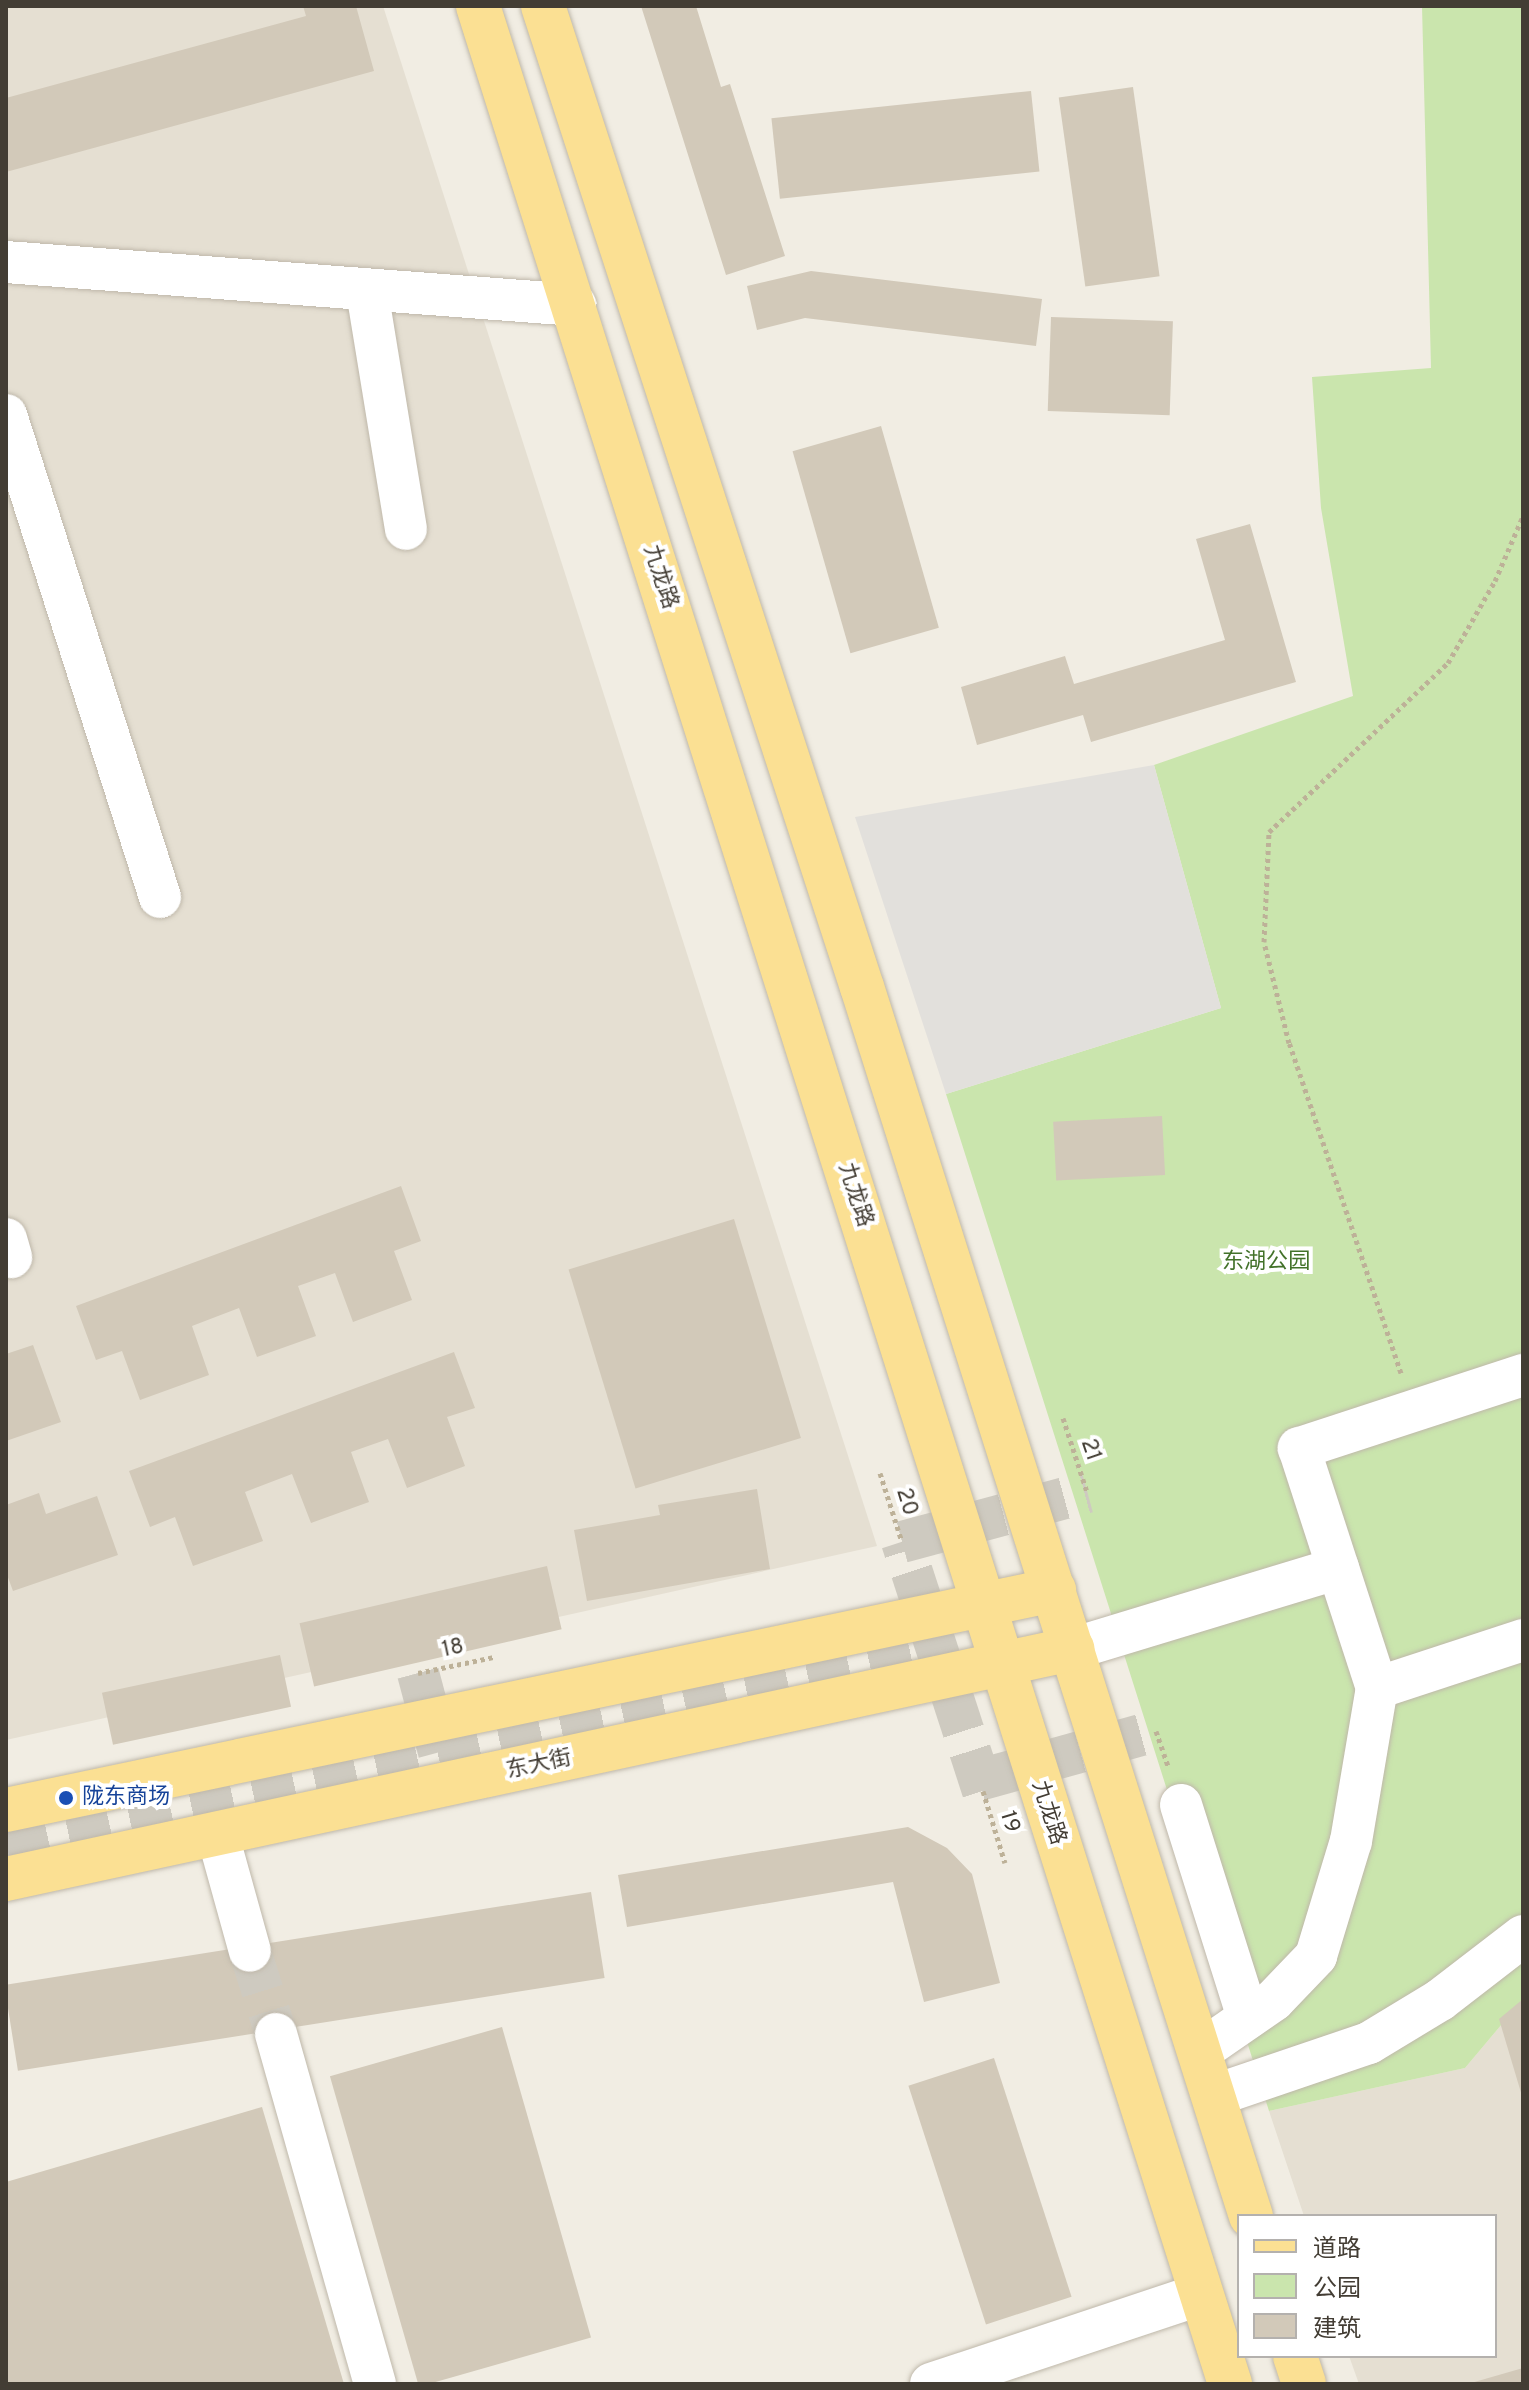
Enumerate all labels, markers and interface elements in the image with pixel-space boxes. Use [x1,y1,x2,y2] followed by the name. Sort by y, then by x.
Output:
[637,542,683,612] street label: 九龙路
[832,1160,878,1230] street label: 九龙路
[1222,1250,1310,1276] park label: 东湖公园
[1074,1435,1106,1465] street label: 21
[889,1485,923,1519] street label: 20
[440,1634,466,1664] street label: 18
[504,1745,574,1785] street label: 东大街
[1025,1778,1071,1848] street label: 九龙路
[82,1785,170,1811] place label: 陇东商场
[57,1789,75,1807] marker: 陇东商场
[993,1808,1025,1836] street label: 19
[1237,2214,1497,2358] legend
[1313,2235,1361,2265] text: 道路
[1313,2275,1361,2305] text: 公园
[1313,2315,1361,2345] text: 建筑

